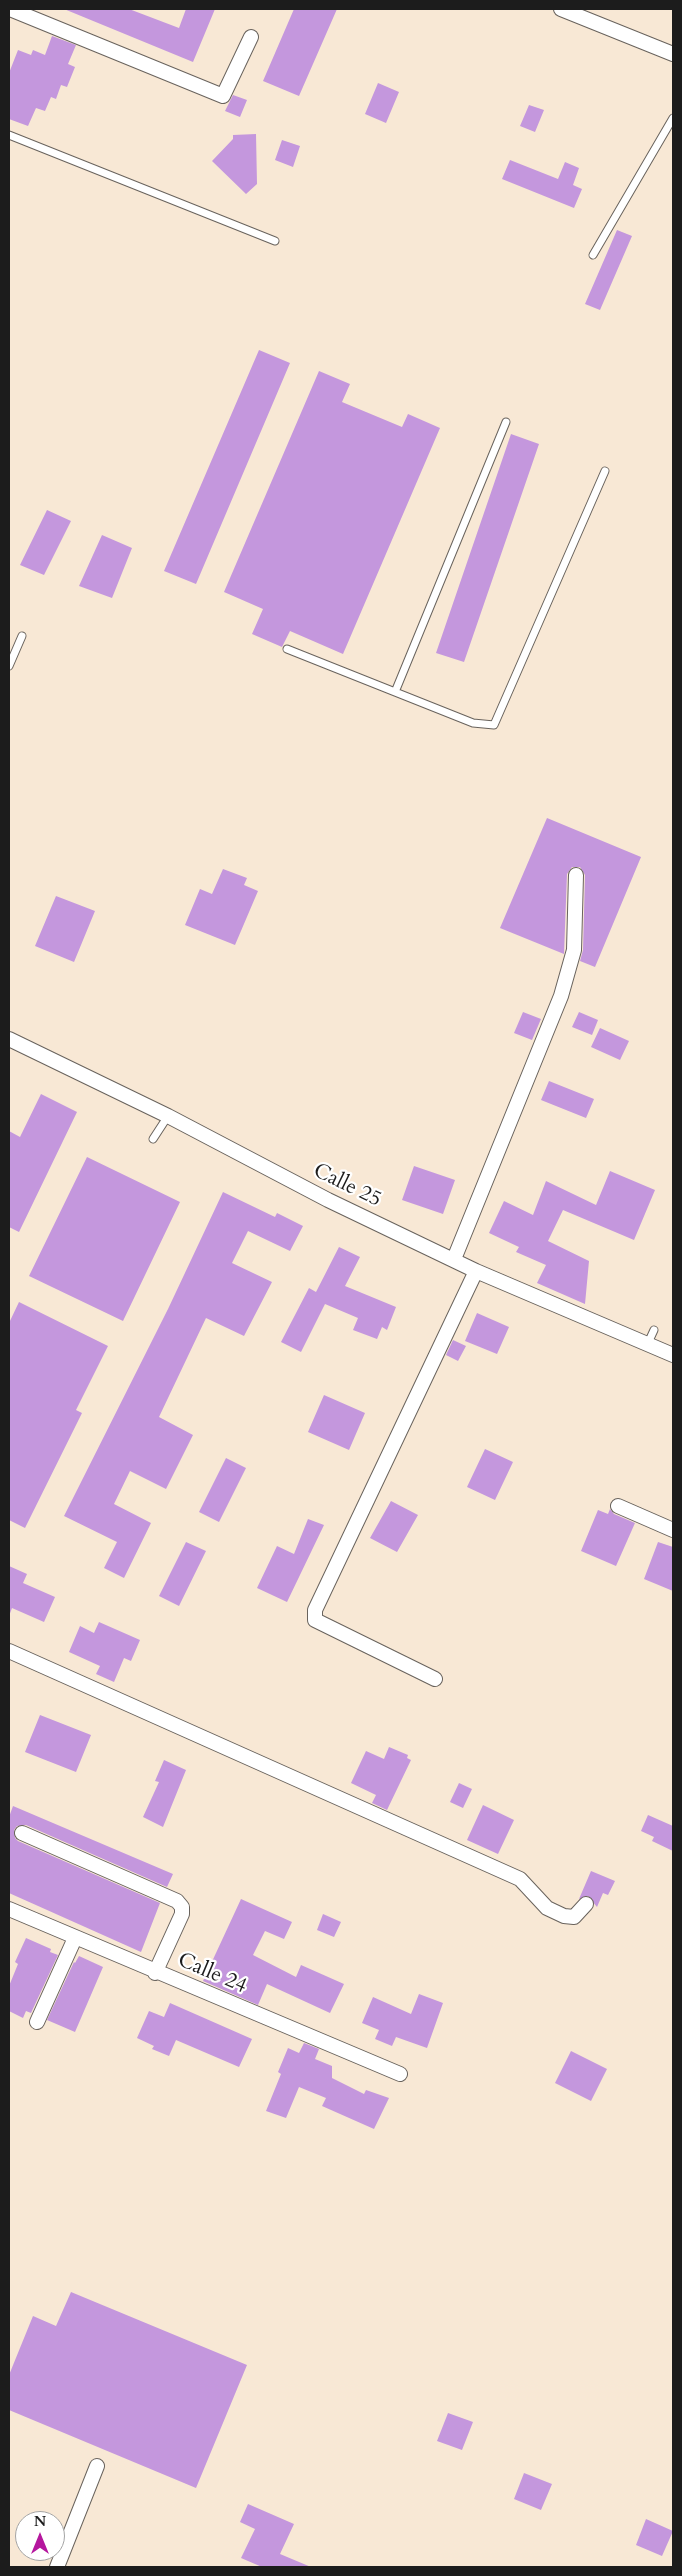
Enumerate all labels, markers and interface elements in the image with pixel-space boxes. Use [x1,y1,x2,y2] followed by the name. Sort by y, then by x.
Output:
[309,1159,385,1213] street label: Calle 25
[174,1948,250,2000] street label: Calle 24
[15,2511,65,2561] north arrow
[34,2512,46,2531] text: N

